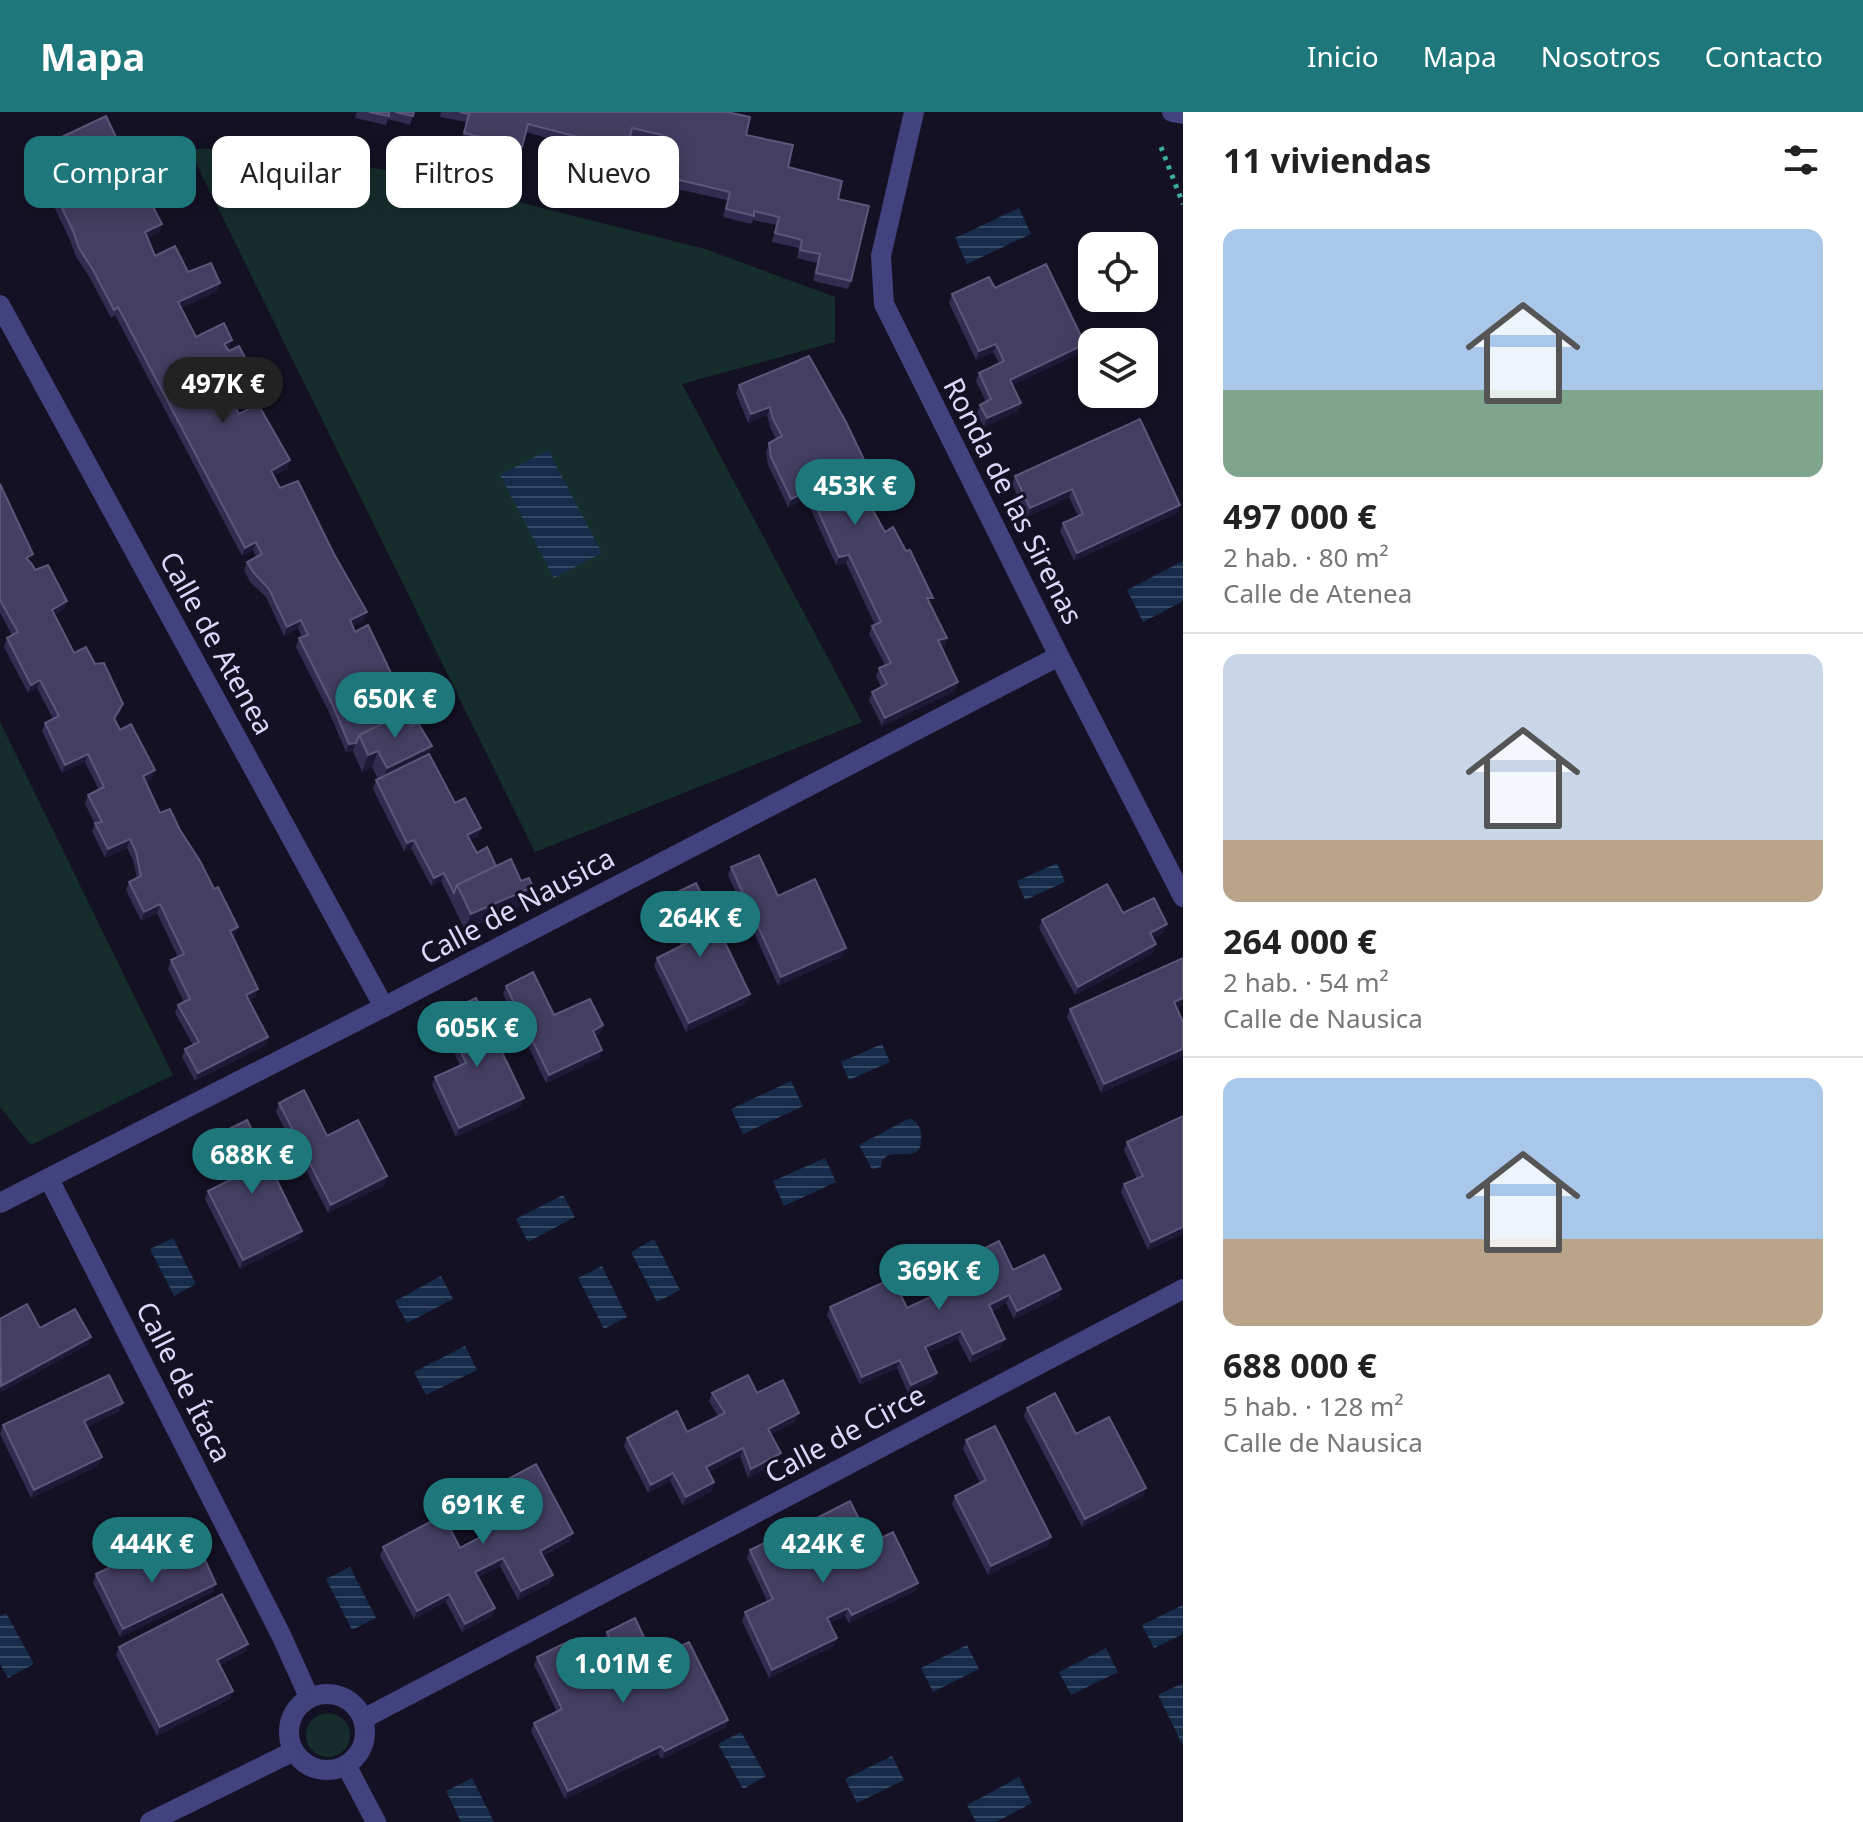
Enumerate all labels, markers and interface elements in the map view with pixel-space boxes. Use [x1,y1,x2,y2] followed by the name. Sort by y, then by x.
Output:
[40,30,145,82] text: Mapa
[1307,37,1379,75] text: Inicio
[1423,37,1497,75] text: Mapa
[1541,37,1661,75] text: Nosotros
[1705,37,1823,75] text: Contacto
[24,136,196,208] chip: Comprar
[212,136,370,208] chip: Alquilar
[386,136,522,208] chip: Filtros
[538,136,679,208] chip: Nuevo
[1223,137,1431,183] text: 11 viviendas
[1779,138,1823,182] icon: filters
[1078,232,1158,408] map controls
[1078,232,1158,312] button: locate
[1451,281,1595,425] icon: home
[1078,328,1158,408] button: layers
[158,357,288,425] pin: 497K €
[181,365,265,401] text: 497K €
[935,371,1092,630] street label: Ronda de las Sirenas
[790,459,920,527] pin: 453K €
[813,467,897,503] text: 453K €
[1223,493,1377,539] text: 497 000 €
[1223,539,1389,575] text: 2 hab. · 80 m²
[152,544,284,741] street label: Calle de Atenea
[1223,575,1412,611] text: Calle de Atenea
[330,672,460,740] pin: 650K €
[353,680,437,716] text: 650K €
[1451,706,1595,850] icon: home
[413,838,620,972] street label: Calle de Nausica
[635,891,765,959] pin: 264K €
[658,899,742,935] text: 264K €
[1223,918,1377,964] text: 264 000 €
[1223,964,1389,1000] text: 2 hab. · 54 m²
[1223,1000,1423,1036] text: Calle de Nausica
[412,1001,542,1069] pin: 605K €
[435,1009,519,1045] text: 605K €
[187,1128,317,1196] pin: 688K €
[1451,1130,1595,1274] icon: home
[210,1136,294,1172] text: 688K €
[874,1244,1004,1312] pin: 369K €
[897,1252,981,1288] text: 369K €
[128,1295,242,1468] street label: Calle de Ítaca
[1223,1342,1377,1388] text: 688 000 €
[758,1375,931,1491] street label: Calle de Circe
[1223,1388,1404,1424] text: 5 hab. · 128 m²
[1223,1424,1423,1460] text: Calle de Nausica
[418,1478,548,1546] pin: 691K €
[441,1486,525,1522] text: 691K €
[87,1517,217,1585] pin: 444K €
[758,1517,888,1585] pin: 424K €
[110,1525,194,1561] text: 444K €
[781,1525,865,1561] text: 424K €
[549,1637,697,1705] pin: 1.01M €
[574,1645,672,1681] text: 1.01M €

